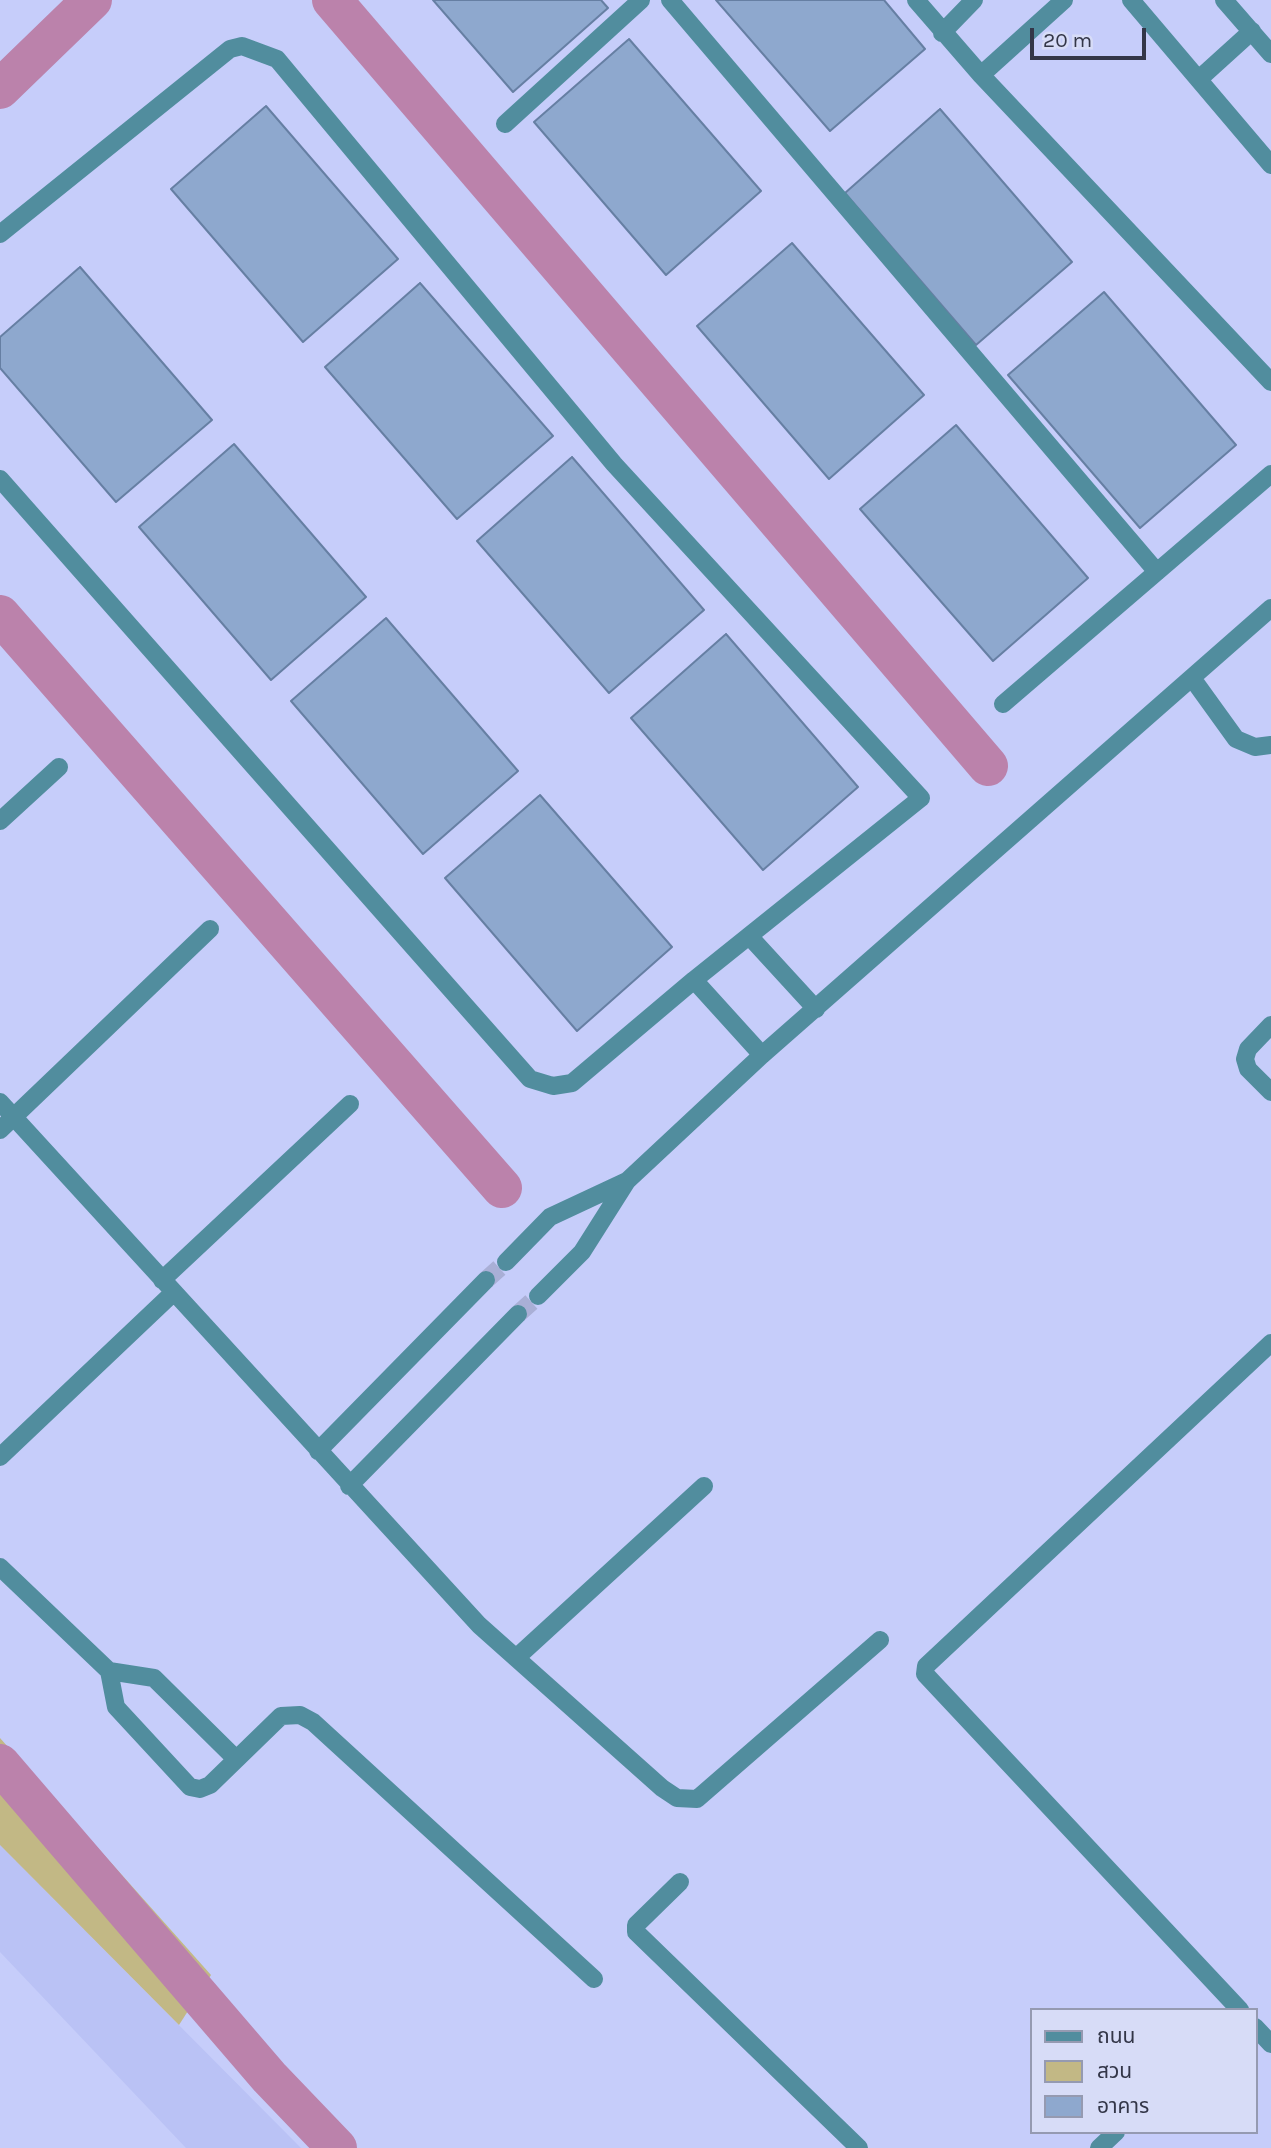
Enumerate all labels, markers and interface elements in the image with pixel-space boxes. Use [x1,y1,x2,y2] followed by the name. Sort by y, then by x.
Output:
[1033,14,1148,58] scale bar
[1043,28,1092,52] text: 20 m
[1030,2008,1257,2134] legend
[1097,2024,1135,2048] text: ถนน
[1097,2059,1132,2083] text: สวน
[1097,2094,1149,2118] text: อาคาร

